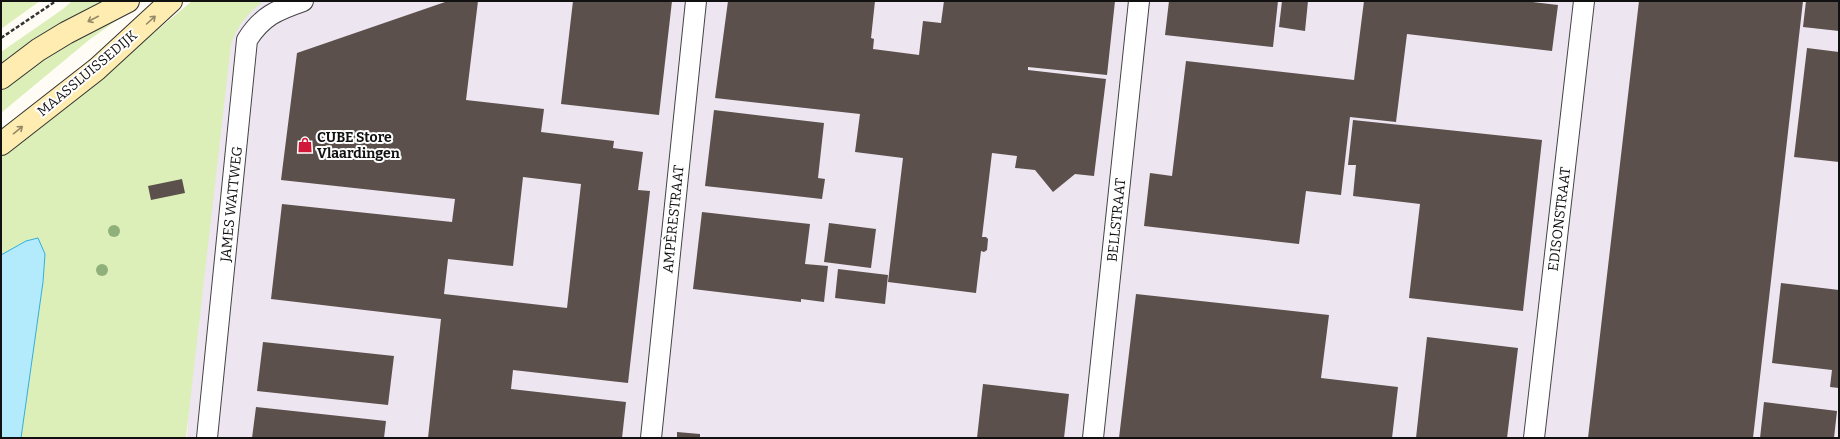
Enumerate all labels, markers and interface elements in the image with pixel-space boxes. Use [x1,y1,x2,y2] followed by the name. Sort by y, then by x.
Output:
[146,15,156,24] one-way arrow
[87,16,99,23] one-way arrow
[34,27,141,120] street label: MAASSLUISSEDIJK
[13,126,23,135] one-way arrow
[317,129,400,162] place label: CUBE Store Vlaardingen
[296,136,314,154] shop icon: CUBE Store Vlaardingen
[217,145,246,264] street label: JAMES WATTWEG
[658,164,688,274] street label: AMPÈRESTRAAT
[1545,166,1574,272] street label: EDISONSTRAAT
[1104,177,1129,263] street label: BELLSTRAAT

